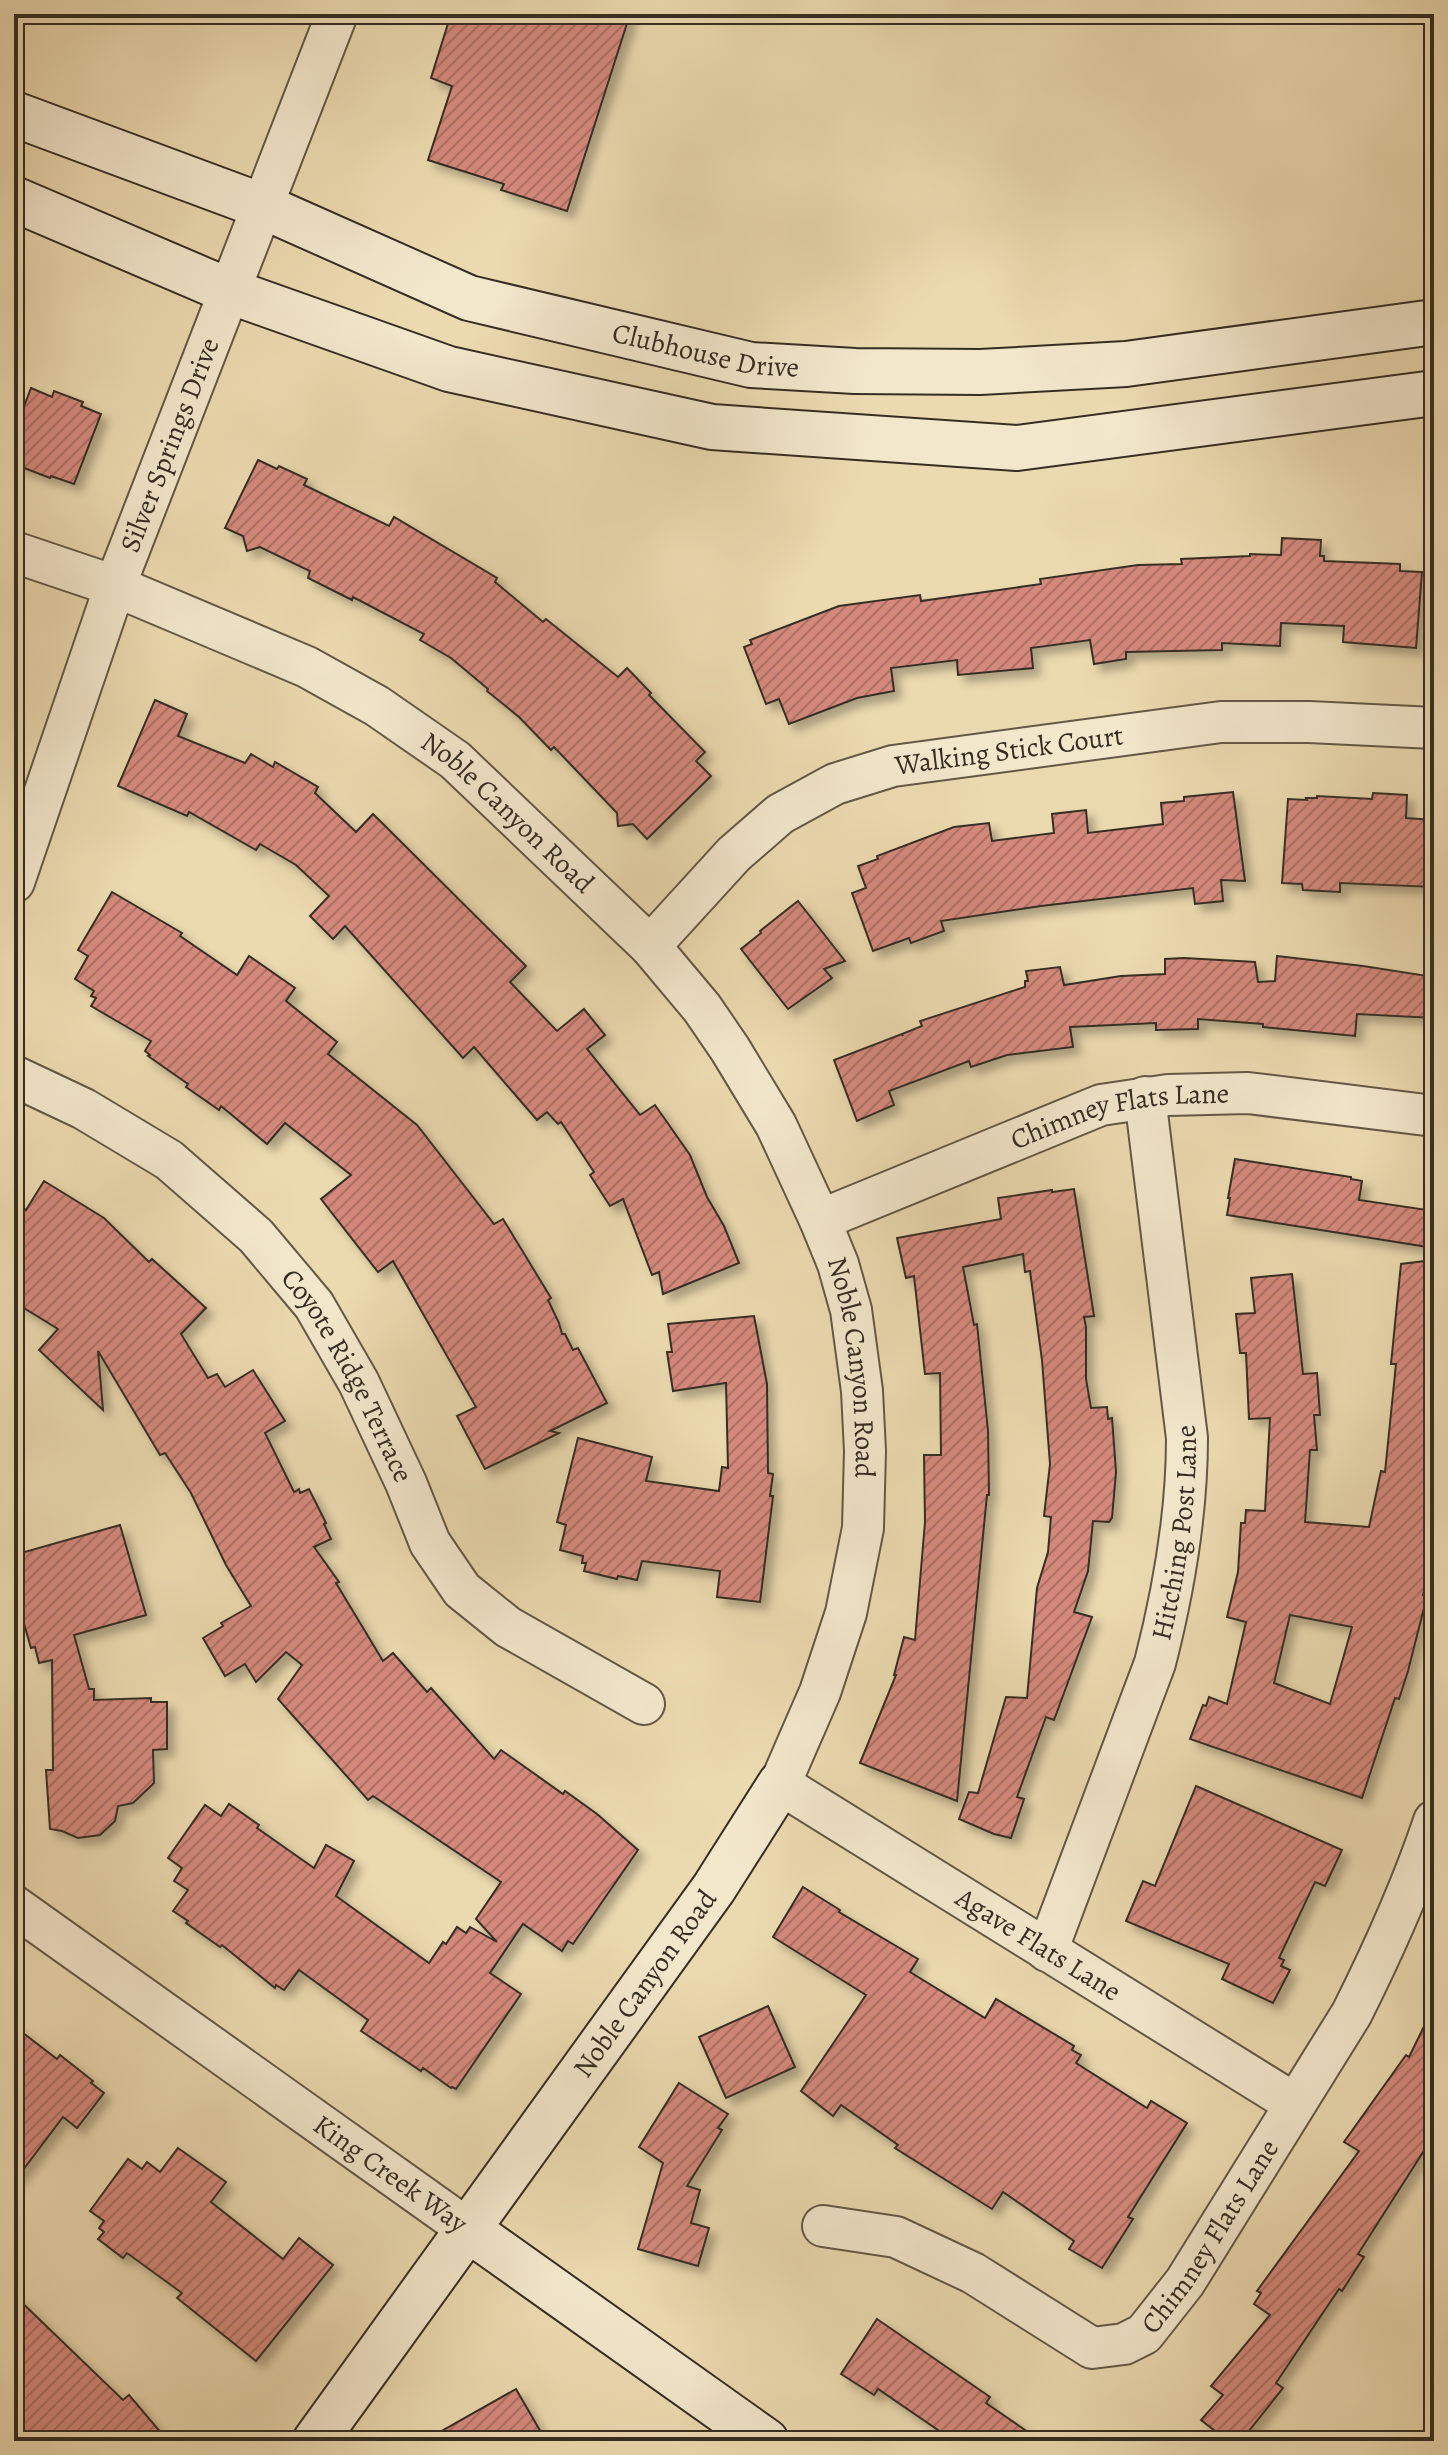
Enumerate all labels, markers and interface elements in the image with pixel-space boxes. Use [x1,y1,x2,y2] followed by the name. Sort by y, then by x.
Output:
[609,314,800,387] street label: Clubhouse Drive
[111,332,229,558] street label: Silver Springs Drive
[892,716,1126,785] street label: Walking Stick Court
[413,723,603,903] street label: Noble Canyon Road
[1005,1074,1230,1159] street label: Chimney Flats Lane
[818,1252,884,1479] street label: Noble Canyon Road
[272,1260,422,1489] street label: Coyote Ridge Terrace
[1142,1423,1206,1644] street label: Hitching Post Lane
[948,1878,1128,2010] street label: Agave Flats Lane
[564,1881,726,2085] street label: Noble Canyon Road
[305,2106,476,2242] street label: King Creek Way
[1132,2132,1288,2342] street label: Chimney Flats Lane

